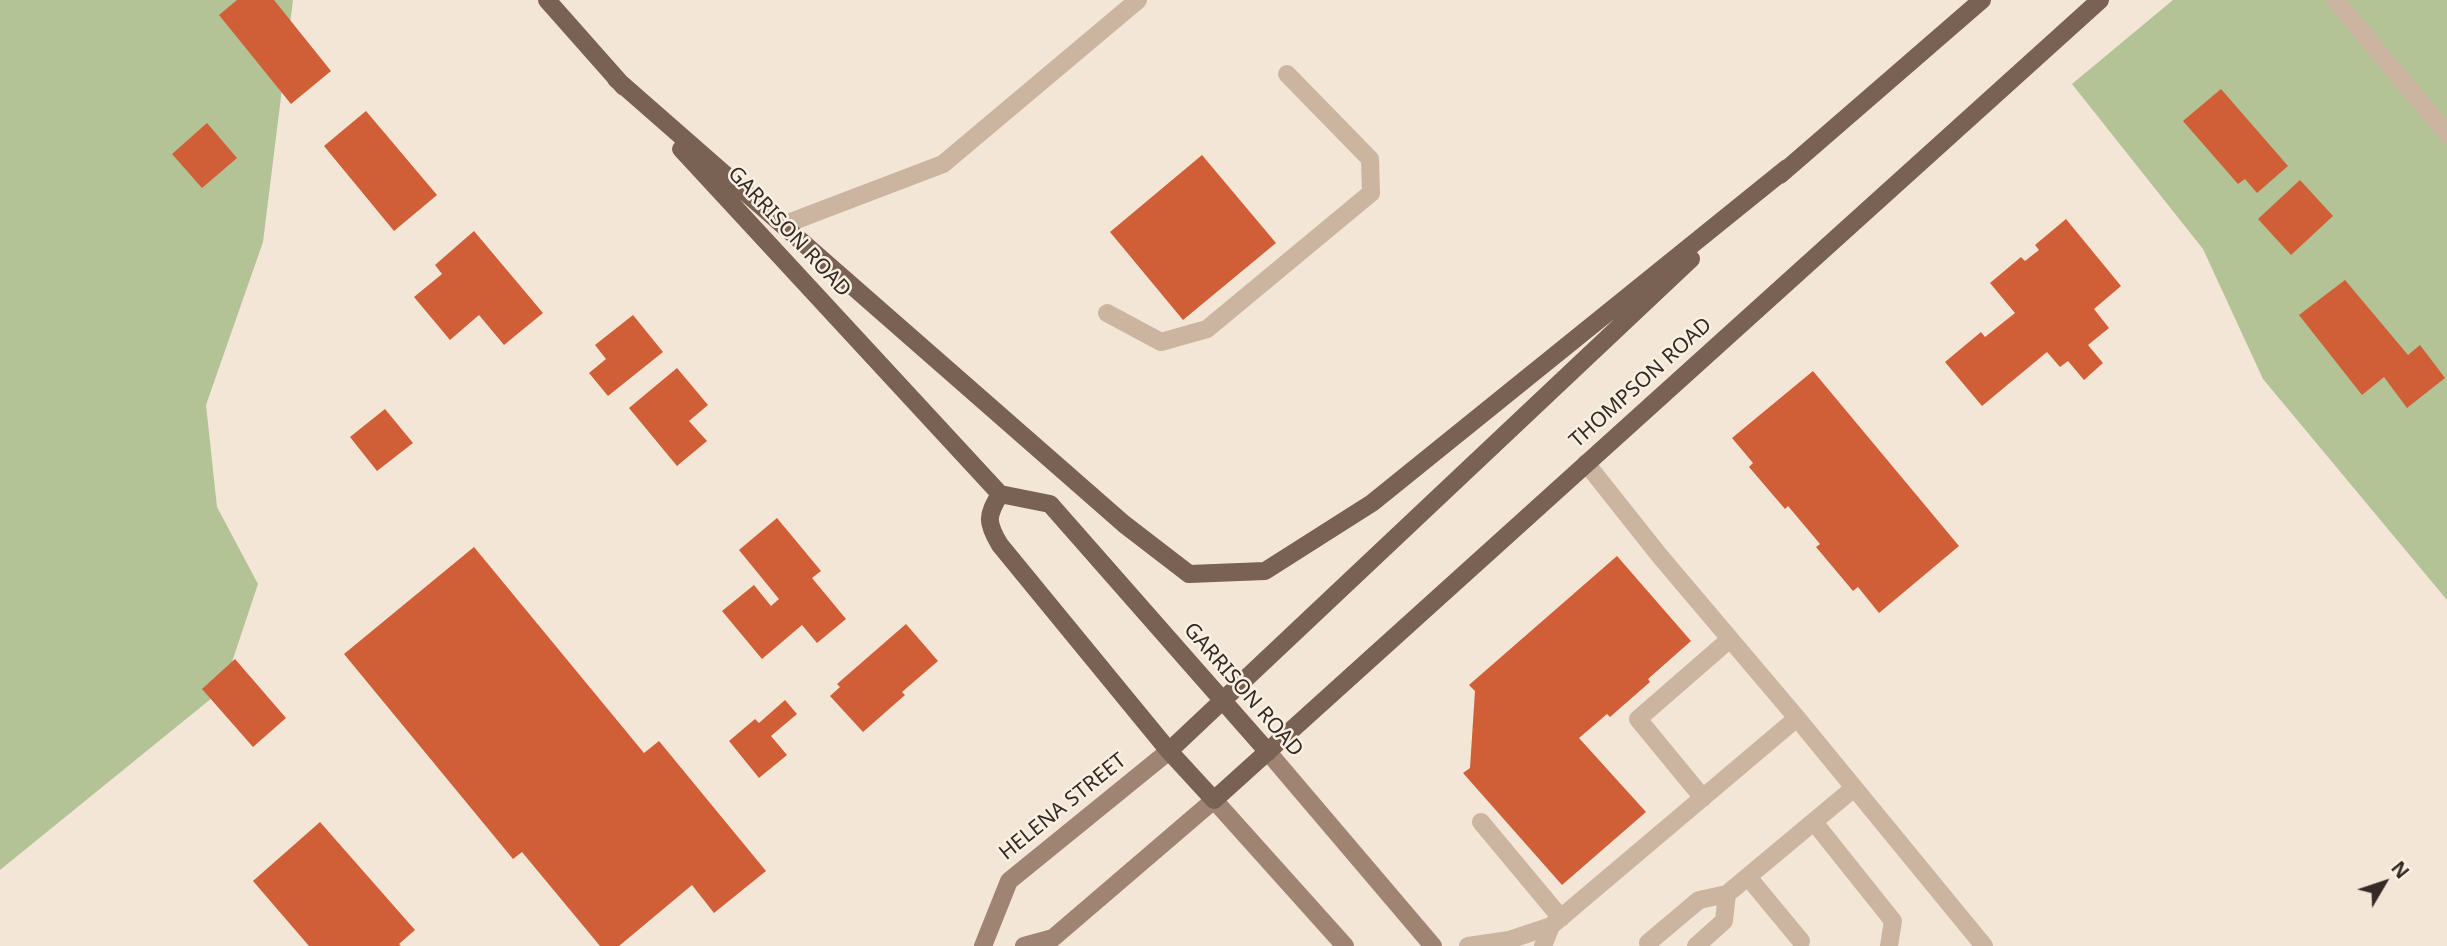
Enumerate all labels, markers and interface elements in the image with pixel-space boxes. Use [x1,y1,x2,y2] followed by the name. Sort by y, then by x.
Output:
[722,162,856,302] street label: GARRISON ROAD
[1565,313,1717,453] street label: THOMPSON ROAD
[1178,618,1308,762] street label: GARRISON ROAD
[994,748,1132,866] street label: HELENA STREET
[2349,848,2419,918] north arrow
[2385,856,2415,884] text: N

